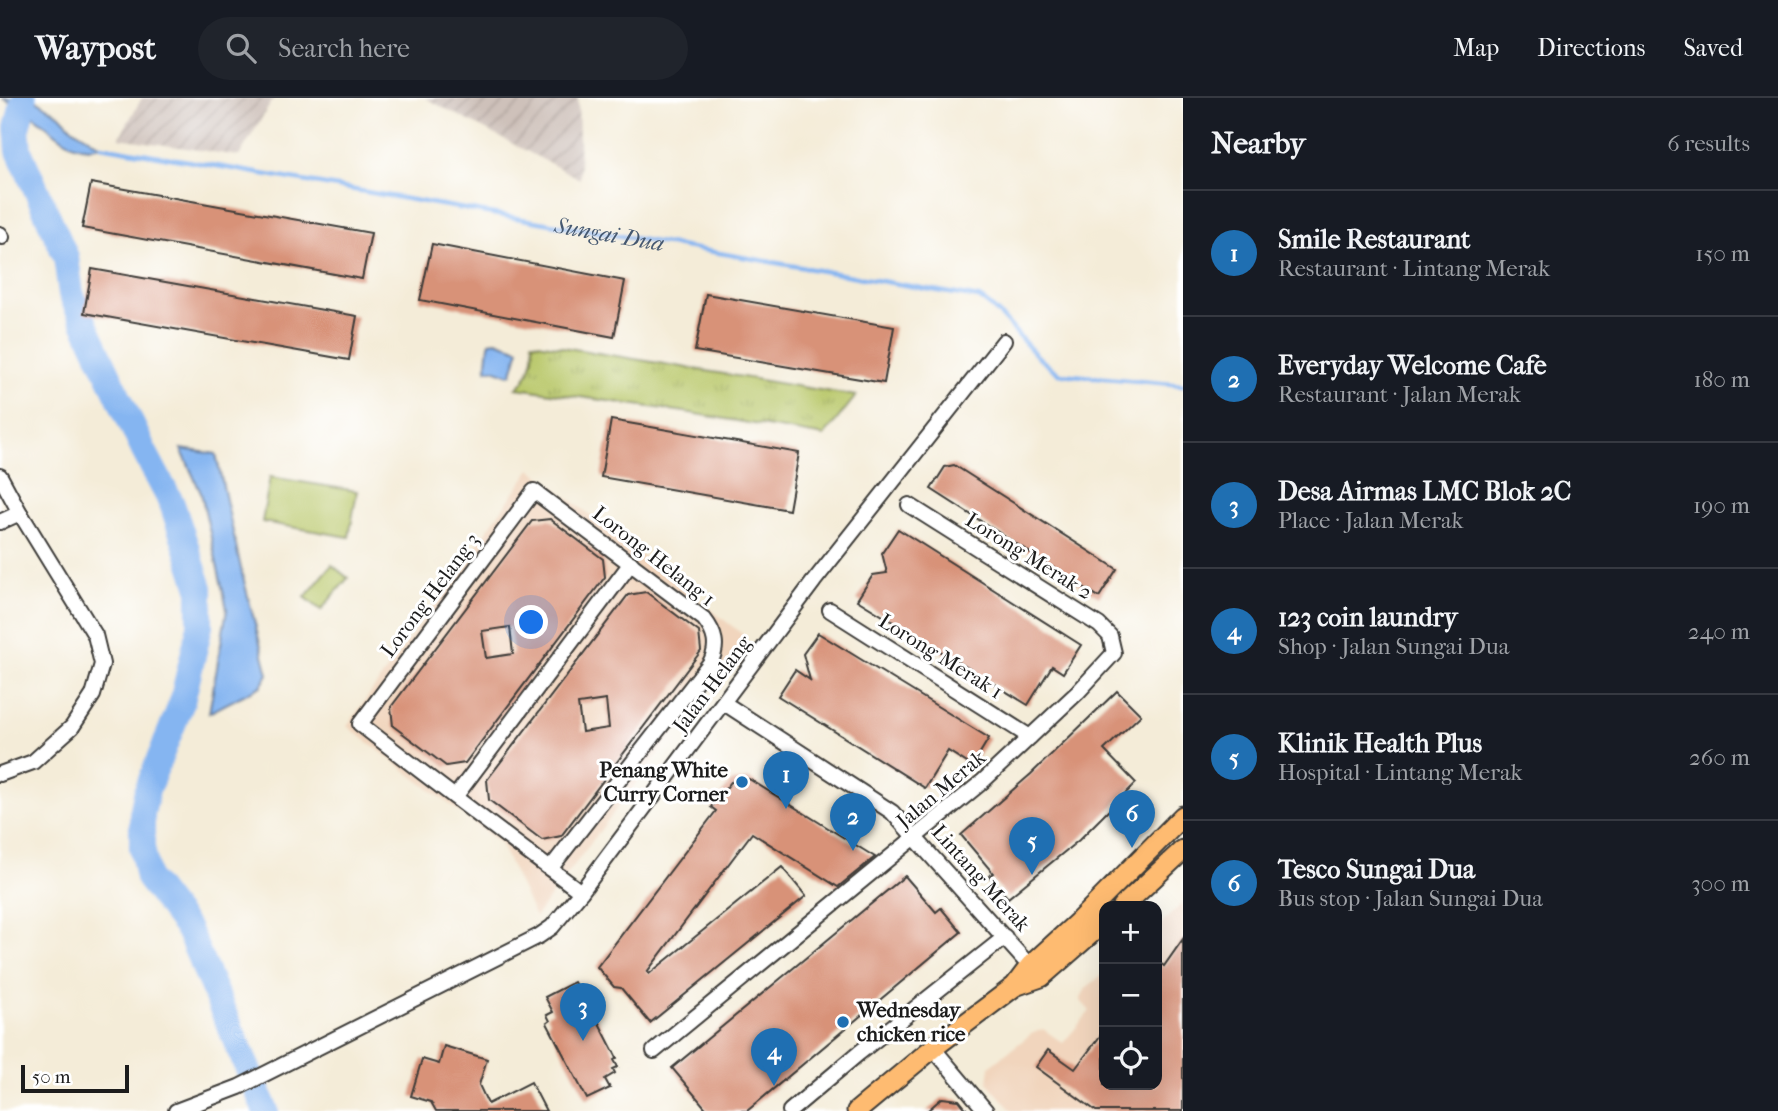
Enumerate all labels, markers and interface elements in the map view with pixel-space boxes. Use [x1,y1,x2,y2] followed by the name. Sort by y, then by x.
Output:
[198,17,688,80] search box
[35,29,156,68] text: Waypost
[222,29,260,67] icon: search
[278,33,410,64] text: Search here
[1453,34,1499,62] text: Map
[1537,34,1645,62] text: Directions
[1683,34,1743,62] text: Saved
[1211,126,1306,161] text: Nearby
[1667,130,1750,157] text: 6 results
[552,211,666,257] water label: Sungai Dua
[1278,224,1470,255] text: Smile Restaurant
[1230,240,1238,267] text: 1
[1695,240,1750,267] text: 150 m
[1278,255,1550,282] text: Restaurant · Lintang Merak
[1278,350,1547,381] text: Everyday Welcome Cafe
[1228,366,1240,393] text: 2
[1693,366,1750,393] text: 180 m
[1278,381,1521,408] text: Restaurant · Jalan Merak
[1278,476,1571,507] text: Desa Airmas LMC Blok 2C
[1229,492,1239,519] text: 3
[1693,492,1750,519] text: 190 m
[588,501,720,611] street label: Lorong Helang 1
[1278,507,1463,534] text: Place · Jalan Merak
[961,508,1097,605] street label: Lorong Merak 2
[376,528,484,662] street label: Lorong Helang 3
[1278,602,1458,633] text: 123 coin laundry
[514,605,548,639] your location
[875,608,1007,704] street label: Lorong Merak 1
[1227,618,1241,645] text: 4
[1688,618,1750,645] text: 240 m
[667,630,757,739] street label: Jalan Helang
[1278,633,1509,660] text: Shop · Jalan Sungai Dua
[1278,728,1482,759] text: Klinik Health Plus
[1229,744,1239,771] text: 5
[1689,744,1750,771] text: 260 m
[890,745,990,834] street label: Jalan Merak
[763,751,809,809] pin: 1
[599,758,729,806] place label: Penang White Curry Corner
[1278,759,1522,786] text: Hospital · Lintang Merak
[734,774,750,790] marker: Penang White Curry Corner
[1109,790,1155,848] pin: 6
[830,793,876,851] pin: 2
[1009,817,1055,875] pin: 5
[927,820,1035,936] street label: Lintang Merak
[1278,854,1475,885] text: Tesco Sungai Dua
[1228,870,1240,897] text: 6
[1691,870,1750,897] text: 300 m
[1278,885,1543,912] text: Bus stop · Jalan Sungai Dua
[1099,901,1162,1090] map controls
[1099,901,1162,964] button: +
[1099,964,1162,1027] button: −
[560,983,606,1041] pin: 3
[856,998,966,1046] place label: Wednesday chicken rice
[835,1014,851,1030] marker: Wednesday chicken rice
[1099,1027,1162,1090] button: locate
[751,1028,797,1086] pin: 4
[21,1062,130,1094] scale bar
[32,1066,71,1088] text: 50 m

